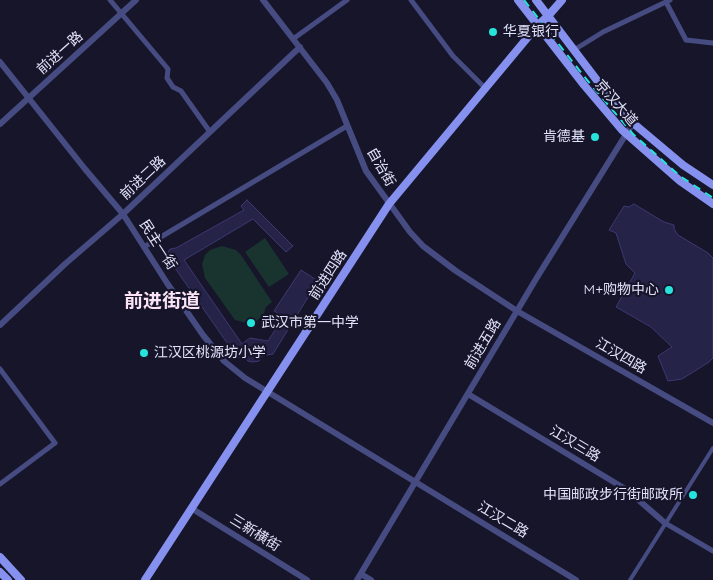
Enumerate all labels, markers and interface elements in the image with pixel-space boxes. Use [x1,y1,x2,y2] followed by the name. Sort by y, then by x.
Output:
[503,24,559,40] place label: 华夏银行
[487,26,499,38] marker: 华夏银行
[34,28,86,78] street label: 前进一路
[591,76,641,130] street label: 京汉大道
[543,129,585,145] place label: 肯德基
[589,131,601,143] marker: 肯德基
[363,145,399,189] street label: 自治街
[117,153,169,203] street label: 前进二路
[136,217,180,273] street label: 民主一街
[306,247,350,303] street label: 前进四路
[584,282,659,298] place label: M+购物中心
[663,284,675,296] marker: M+购物中心
[124,290,200,312] district label: 前进街道
[261,315,359,331] place label: 武汉市第一中学
[461,316,505,372] street label: 前进五路
[245,317,257,329] marker: 武汉市第一中学
[593,335,649,377] street label: 江汉四路
[154,345,266,361] place label: 江汉区桃源坊小学
[138,347,150,359] marker: 江汉区桃源坊小学
[547,422,603,466] street label: 江汉三路
[543,487,683,503] place label: 中国邮政步行街邮政所
[687,489,699,501] marker: 中国邮政步行街邮政所
[475,498,531,542] street label: 江汉二路
[227,511,283,555] street label: 三新横街

